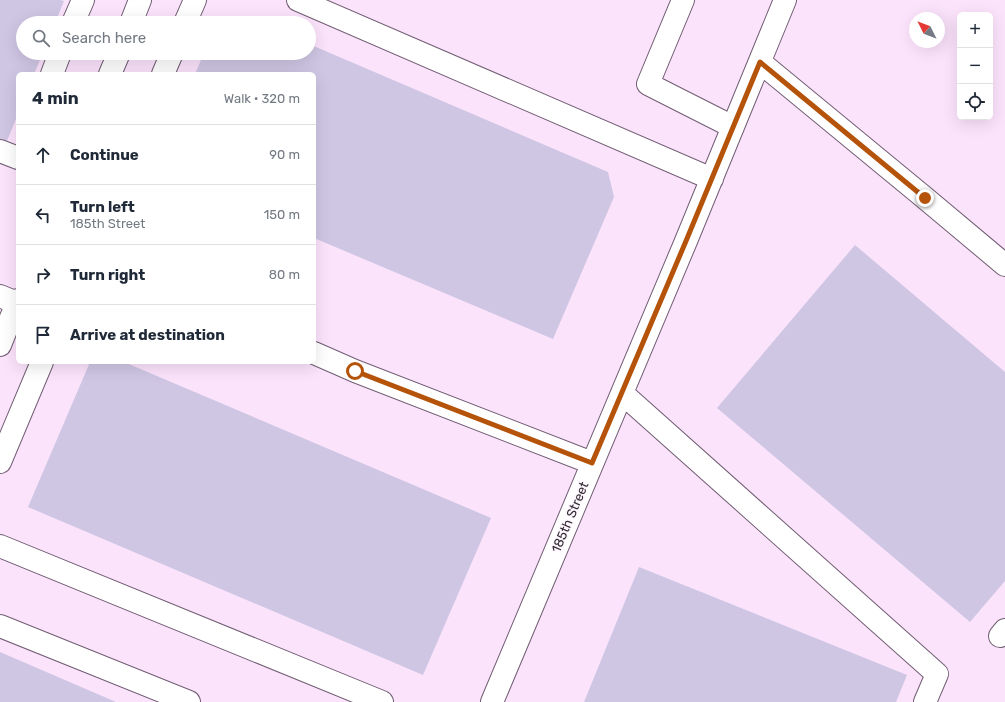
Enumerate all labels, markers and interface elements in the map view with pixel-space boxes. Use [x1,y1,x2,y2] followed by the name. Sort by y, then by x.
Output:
[909,12,945,48] north arrow
[957,12,993,120] map controls
[957,12,993,48] button: +
[16,16,316,60] search box
[30,27,52,49] icon: search
[62,29,146,47] text: Search here
[957,48,993,84] button: −
[957,84,993,120] button: locate
[32,88,79,108] text: 4 min
[224,91,300,106] text: Walk · 320 m
[32,144,54,166] icon: ahead
[70,146,139,164] text: Continue
[269,147,300,162] text: 90 m
[916,189,934,207] route end
[70,198,135,216] text: Turn left
[32,204,54,226] icon: left
[264,207,300,222] text: 150 m
[70,216,145,231] text: 185th Street
[32,264,54,286] icon: right
[70,266,145,284] text: Turn right
[269,267,300,282] text: 80 m
[32,324,54,346] icon: arrive
[70,326,225,344] text: Arrive at destination
[346,362,364,380] route start
[548,479,592,555] street label: 185th Street

